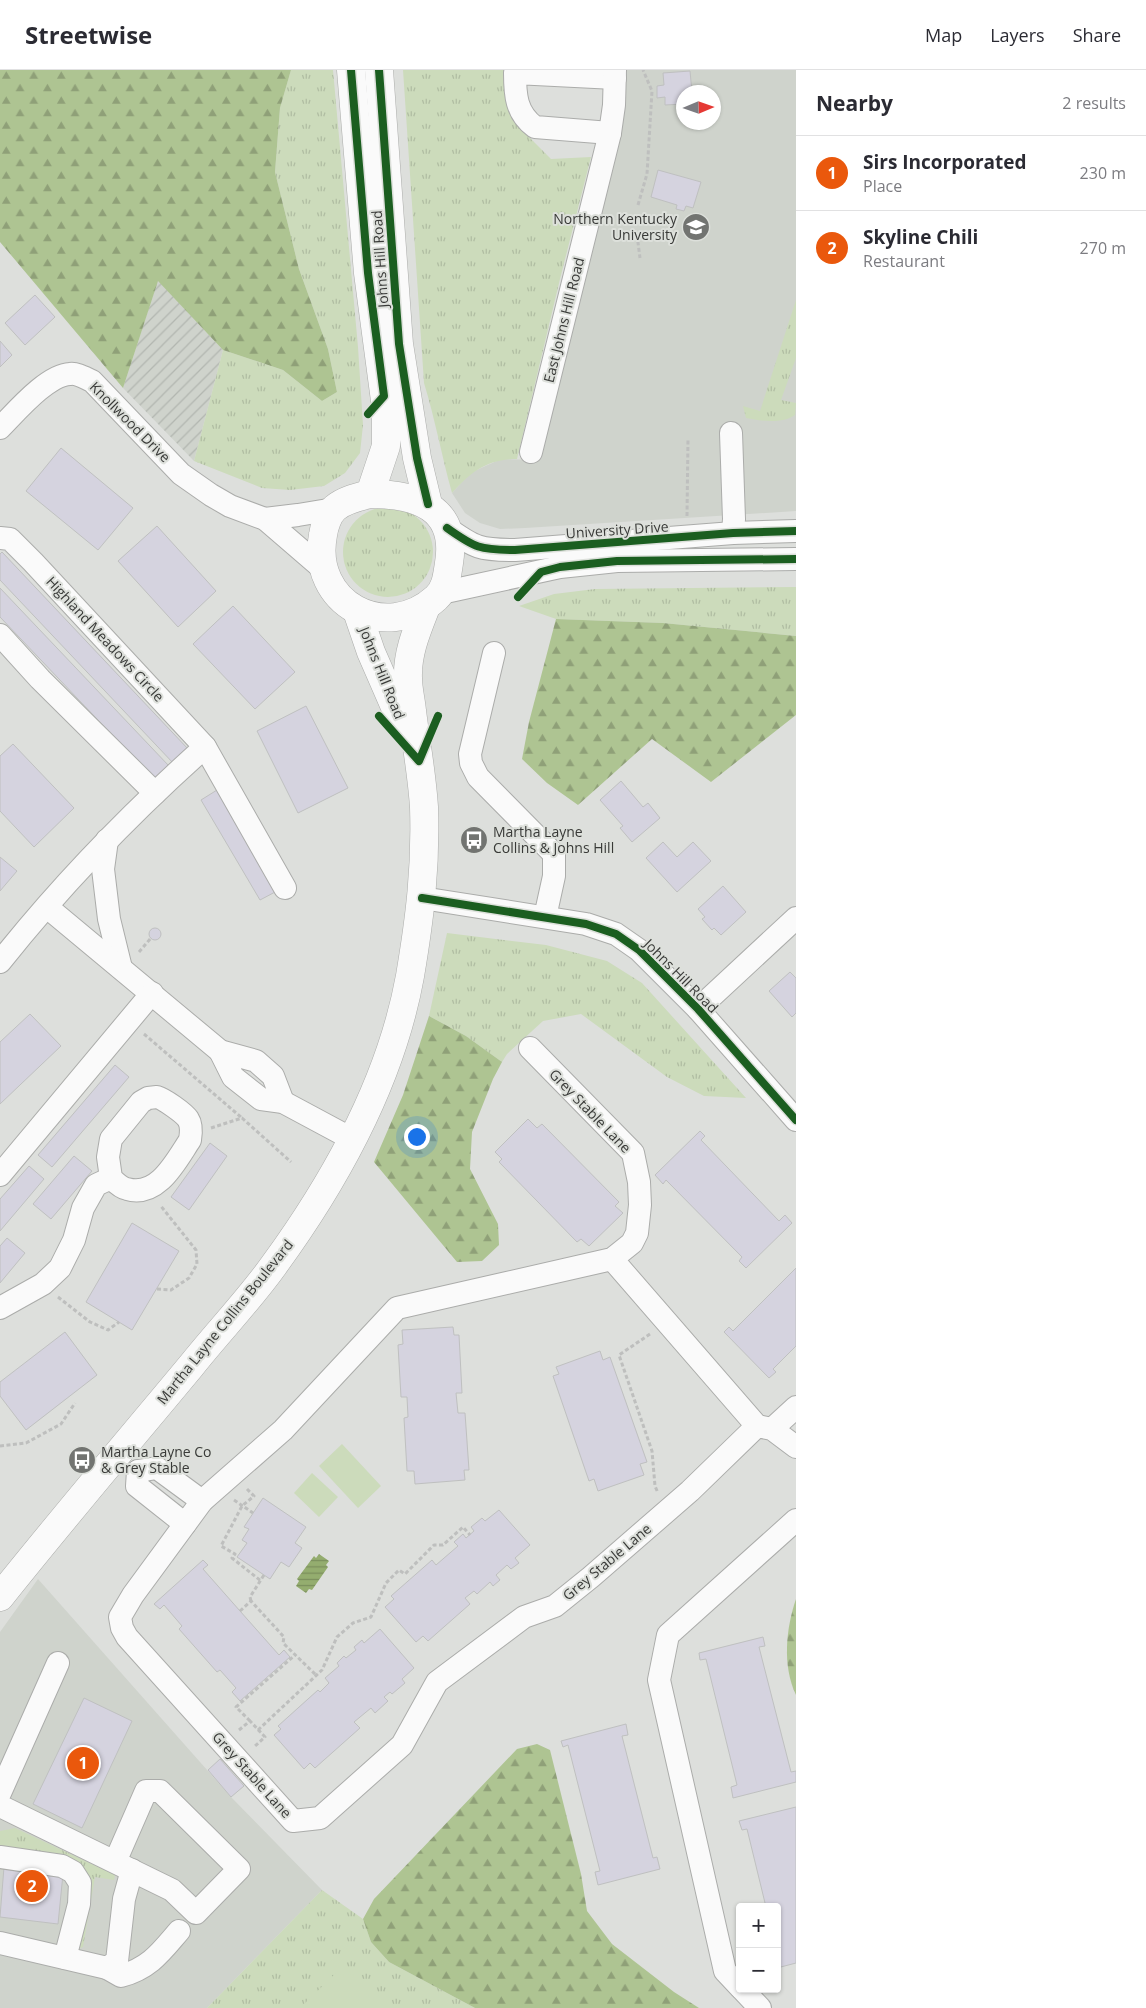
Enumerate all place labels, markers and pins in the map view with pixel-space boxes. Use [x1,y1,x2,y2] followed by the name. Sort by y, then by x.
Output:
[553,209,678,244] place label: Northern Kentucky University
[681,212,711,242] school or university icon: Northern Kentucky University
[493,822,614,857] place label: Martha Layne Collins & Johns Hill
[459,825,489,855] bus stop icon: Martha Layne Collins & Johns Hill
[101,1442,212,1477] place label: Martha Layne Co & Grey Stable
[67,1445,97,1475] bus stop icon: Martha Layne Co & Grey Stable
[67,1744,99,1782] pin: 1
[16,1867,48,1905] pin: 2

